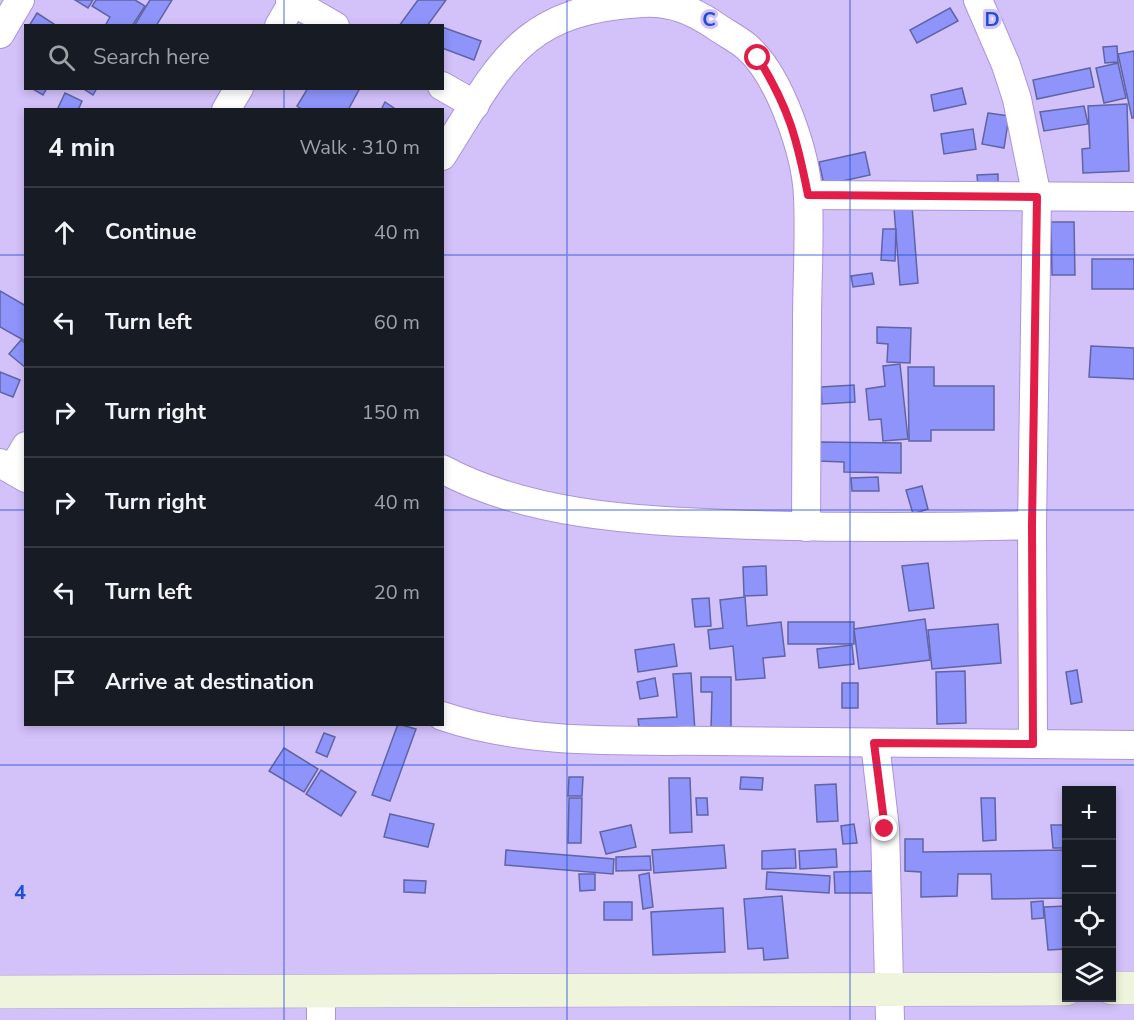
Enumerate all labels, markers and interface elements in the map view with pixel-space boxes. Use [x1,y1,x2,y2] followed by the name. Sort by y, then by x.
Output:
[702,6,716,33] text: C
[984,6,1000,33] text: D
[24,24,444,90] search box
[45,41,78,74] icon: search
[93,42,210,72] text: Search here
[744,44,770,70] route start
[48,130,115,165] text: 4 min
[300,134,420,161] text: Walk · 310 m
[48,216,81,249] icon: ahead
[105,217,196,247] text: Continue
[374,219,420,246] text: 40 m
[48,306,81,339] icon: left
[105,307,192,337] text: Turn left
[374,309,420,336] text: 60 m
[48,396,81,429] icon: right
[105,397,206,427] text: Turn right
[362,399,420,426] text: 150 m
[48,486,81,519] icon: right
[105,487,206,517] text: Turn right
[374,489,420,516] text: 40 m
[48,576,81,609] icon: left
[105,577,192,607] text: Turn left
[374,579,420,606] text: 20 m
[48,666,81,699] icon: arrive
[105,667,314,697] text: Arrive at destination
[1062,786,1116,1002] map controls
[1062,786,1116,840] button: +
[871,815,897,841] route end
[1062,840,1116,894] button: −
[14,879,26,906] text: 4
[1062,894,1116,948] button: locate
[1062,948,1116,1002] button: layers

